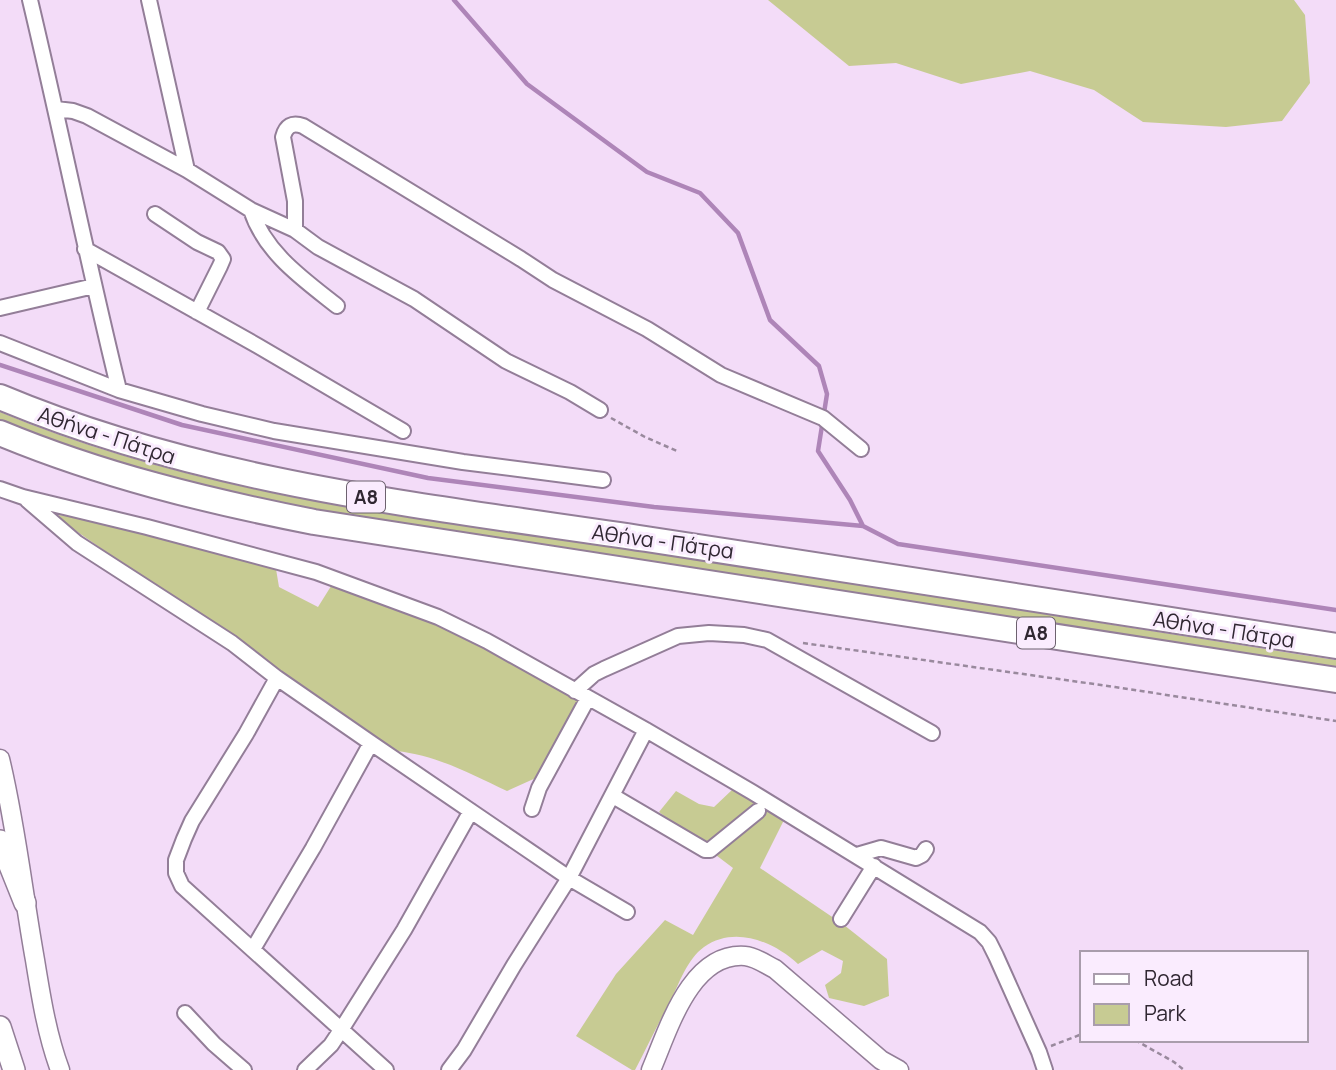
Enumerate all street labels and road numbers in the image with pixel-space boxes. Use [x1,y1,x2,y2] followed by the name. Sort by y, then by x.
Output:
[35,400,179,470] street label: Αθήνα - Πάτρα
[347,482,385,512] road number: Α8
[590,517,736,565] street label: Αθήνα - Πάτρα
[1151,604,1297,654] street label: Αθήνα - Πάτρα
[1017,618,1055,648] road number: Α8

